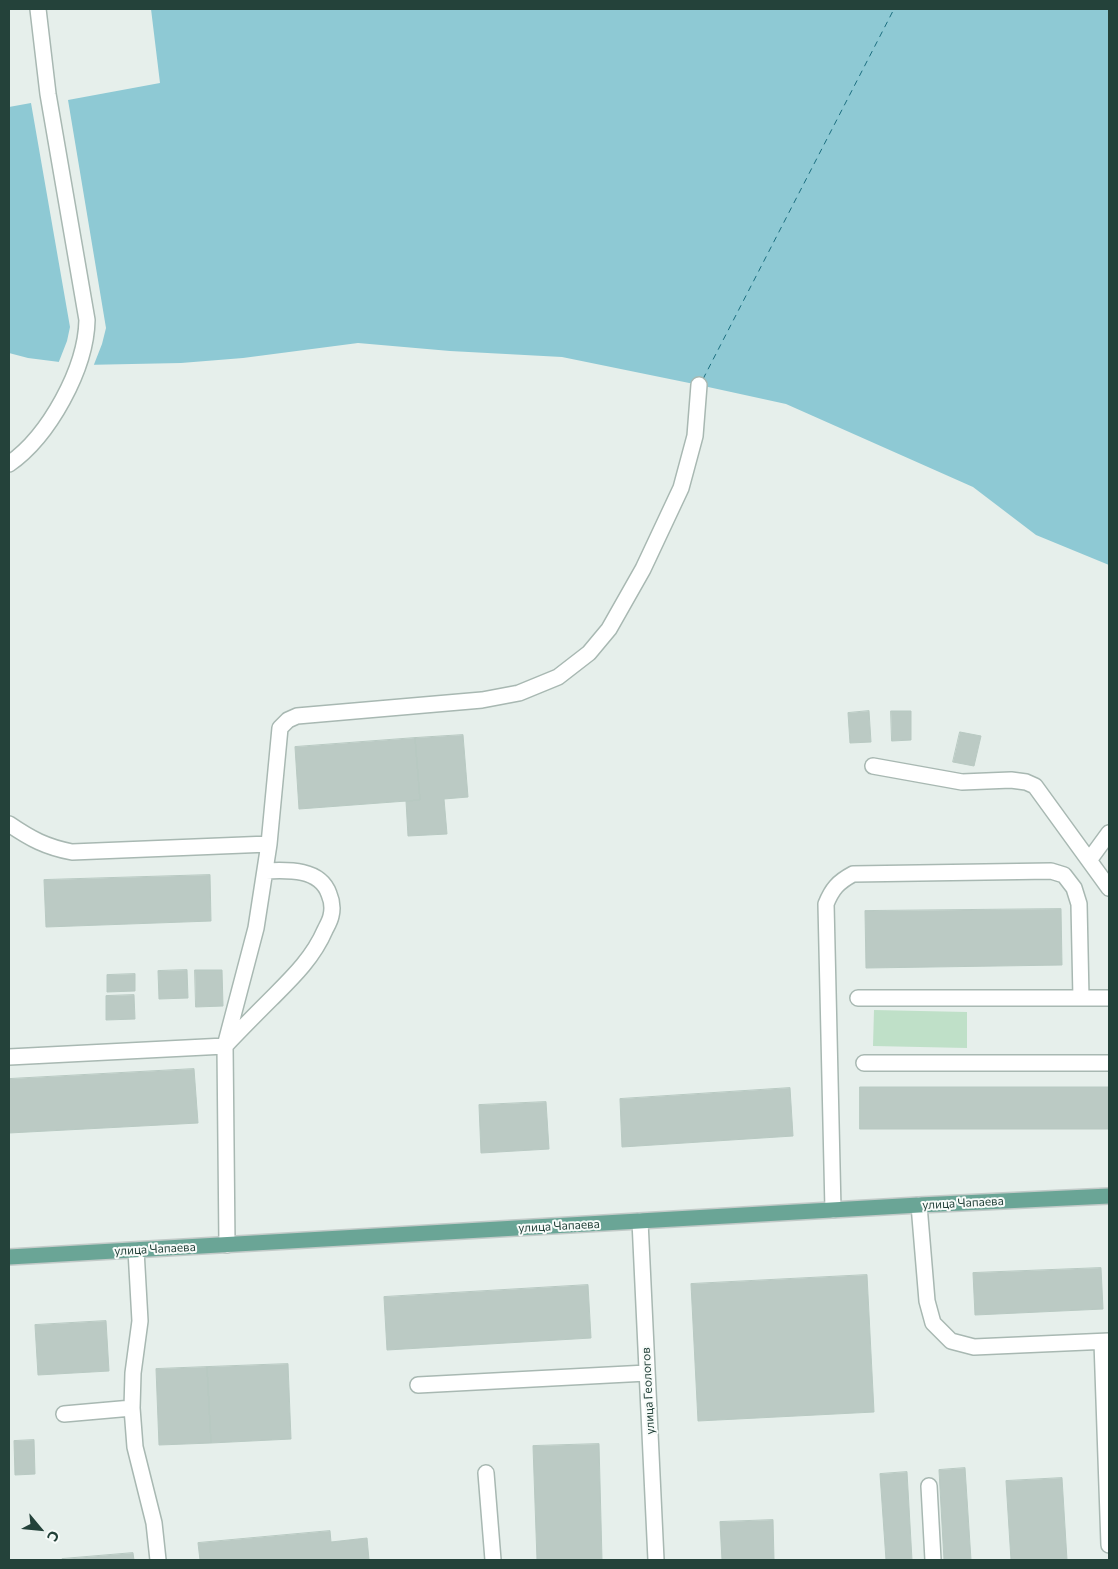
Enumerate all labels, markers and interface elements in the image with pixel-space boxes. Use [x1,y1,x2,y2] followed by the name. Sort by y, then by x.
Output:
[922,1194,1004,1212] street label: улица Чапаева
[518,1217,600,1235] street label: улица Чапаева
[114,1240,196,1258] street label: улица Чапаева
[639,1347,657,1435] street label: улица Геологов
[15,1504,65,1554] north arrow
[44,1528,63,1544] text: С

